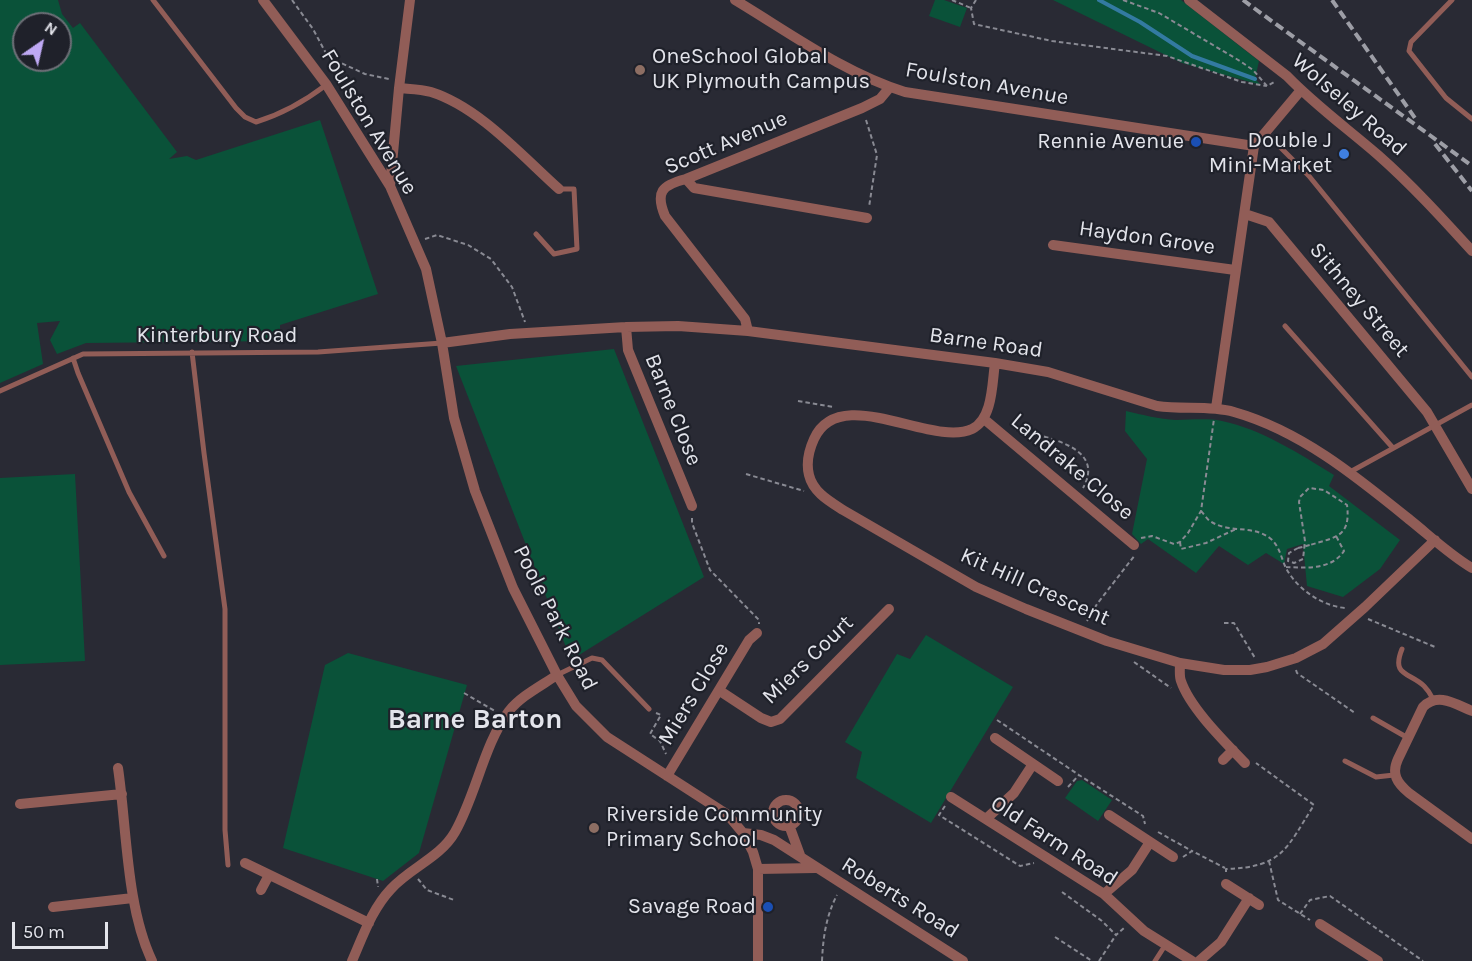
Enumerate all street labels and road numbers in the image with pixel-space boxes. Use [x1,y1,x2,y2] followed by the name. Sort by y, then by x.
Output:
[315,44,423,200] street label: Foulston Avenue
[1286,48,1412,162] street label: Wolseley Road
[903,57,1071,111] street label: Foulston Avenue
[661,105,791,181] street label: Scott Avenue
[1077,215,1217,261] street label: Haydon Grove
[1303,237,1415,363] street label: Sithney Street
[928,322,1044,364] street label: Barne Road
[136,323,298,349] street label: Kinterbury Road
[639,350,707,470] street label: Barne Close
[1005,408,1139,526] street label: Landrake Close
[507,541,603,695] street label: Poole Park Road
[956,542,1114,632] street label: Kit Hill Crescent
[757,610,859,710] street label: Miers Court
[653,638,735,750] street label: Miers Close
[986,790,1122,892] street label: Old Farm Road
[836,851,964,945] street label: Roberts Road

